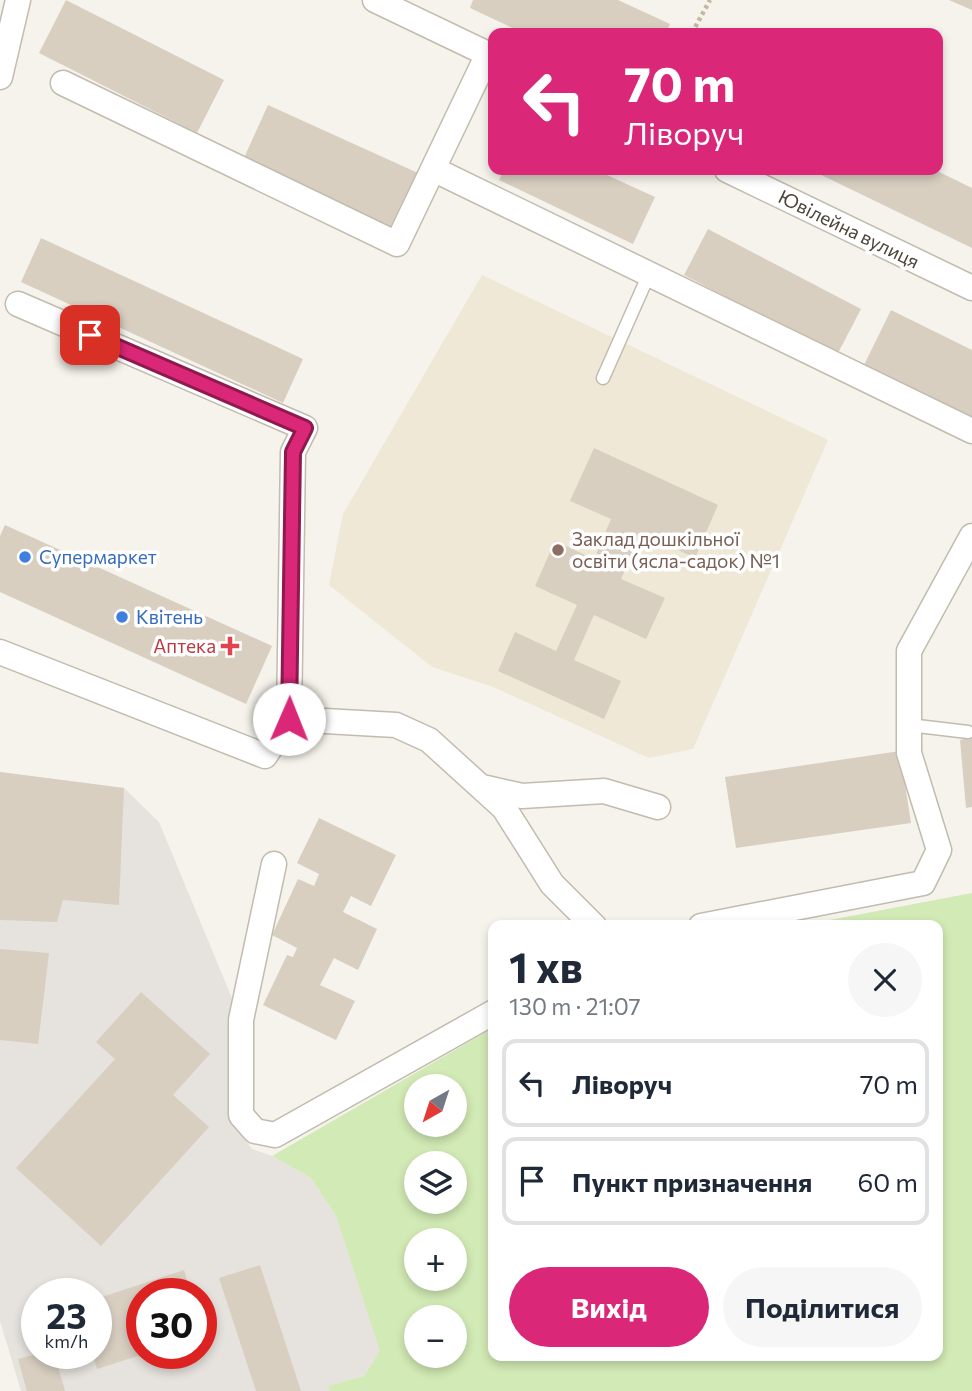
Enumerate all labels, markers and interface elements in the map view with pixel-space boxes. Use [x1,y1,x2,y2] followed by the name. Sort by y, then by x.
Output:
[624,52,735,112] text: 70 m
[509,56,600,147] icon: left
[624,112,744,152] text: Ліворуч
[775,184,923,273] street label: Ювілейна вулиця
[60,305,120,365] pin
[71,316,109,354] icon: arrive
[572,527,780,572] place label: Заклад дошкільної освіти (ясла-садок) №1
[550,542,566,558] marker: Заклад дошкільної освіти (ясла-садок) №1
[39,545,157,568] place label: Супермаркет
[17,549,33,565] marker: Супермаркет
[136,605,203,628] place label: Квітень
[114,609,130,625] marker: Квітень
[153,634,216,657] place label: Аптека
[222,638,238,654] marker: Аптека
[252,682,326,756] position arrow
[509,940,583,992] text: 1 хв
[848,943,922,1017] button: close
[509,992,641,1020] text: 130 m · 21:07
[513,1064,551,1102] icon: left
[572,1068,672,1099] text: Ліворуч
[860,1068,918,1099] text: 70 m
[404,1074,467,1138] north arrow
[404,1074,467,1368] map controls
[404,1151,467,1214] button: layers
[513,1162,551,1200] icon: arrive
[572,1166,812,1197] text: Пункт призначення
[858,1166,918,1197] text: 60 m
[404,1228,467,1291] button: +
[509,1267,709,1347] button: Вихід
[723,1267,922,1347] button: Поділитися
[126,1278,217,1369] speed limit sign: 30
[46,1293,87,1336] text: 23
[404,1305,467,1368] button: −
[45,1330,88,1352] text: km/h

